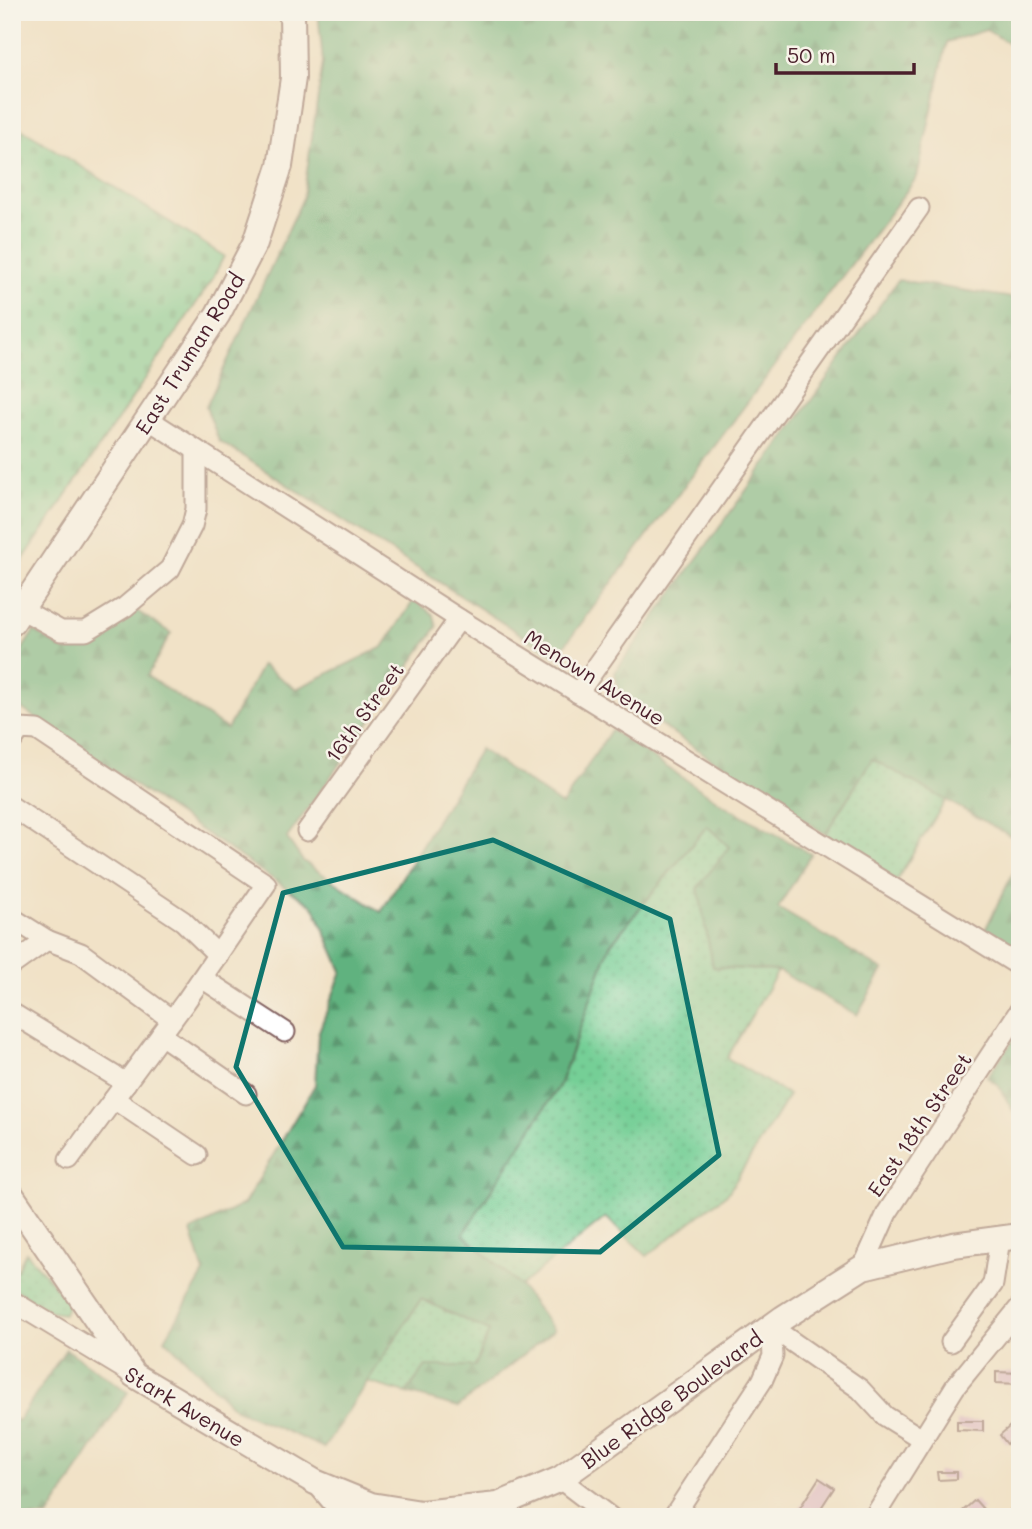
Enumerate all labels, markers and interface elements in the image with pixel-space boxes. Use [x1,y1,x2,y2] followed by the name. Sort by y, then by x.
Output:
[776,32,915,76] scale bar
[787,41,836,68] text: 50 m
[128,267,250,439] street label: East Truman Road
[520,623,670,731] street label: Menown Avenue
[319,657,409,767] street label: 16th Street
[861,1047,977,1201] street label: East 18th Street
[575,1324,767,1474] street label: Blue Ridge Boulevard
[120,1360,250,1452] street label: Stark Avenue

